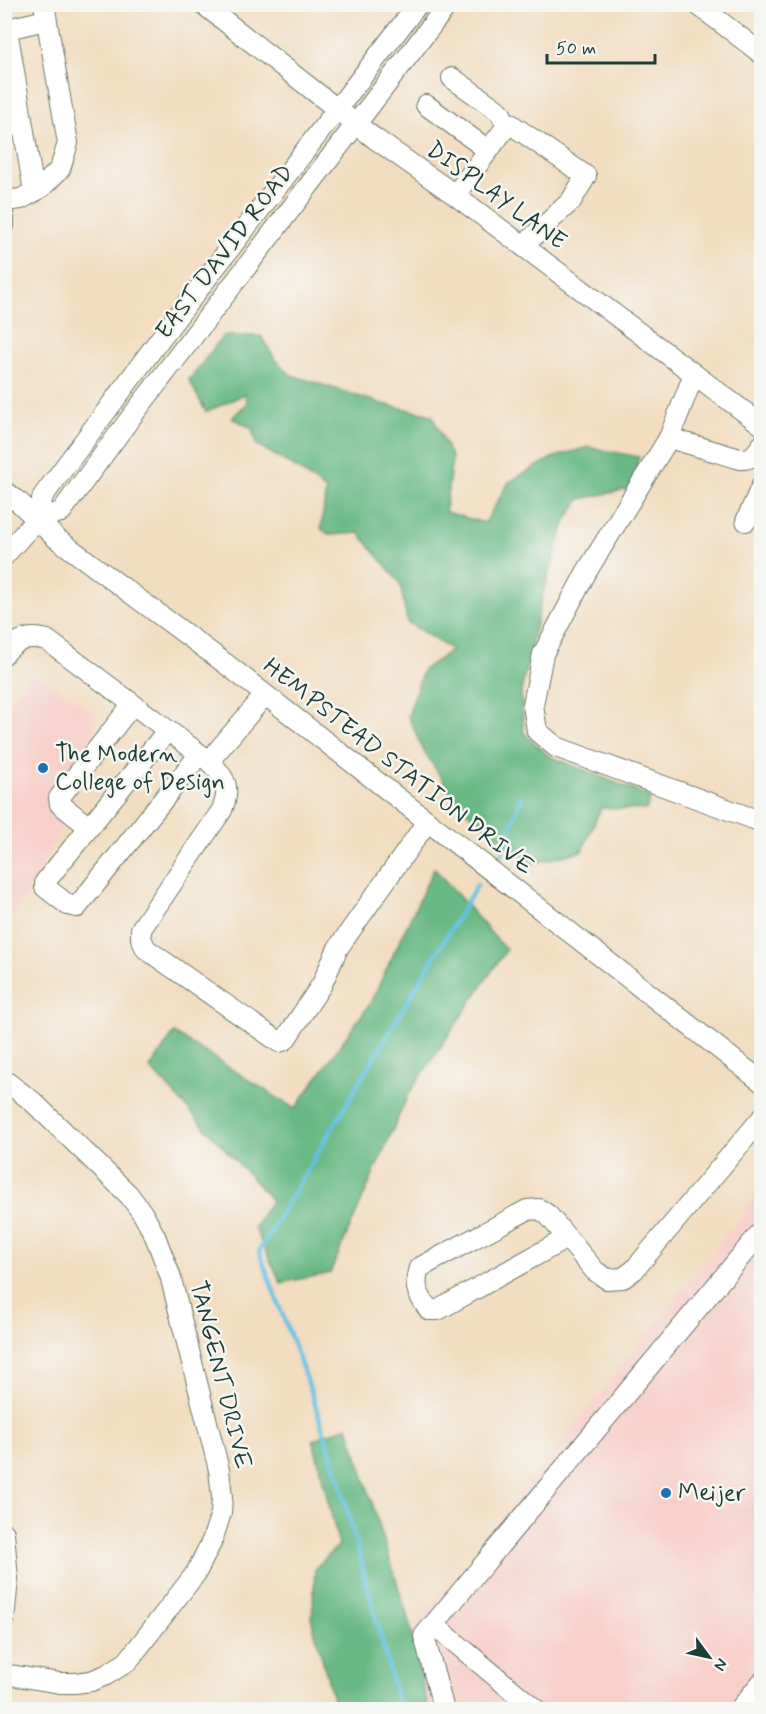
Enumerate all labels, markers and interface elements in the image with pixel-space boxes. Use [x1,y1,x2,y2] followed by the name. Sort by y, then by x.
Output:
[547,27,655,65] scale bar
[556,37,596,61] text: 50 m
[420,135,572,257] street label: DISPLAY LANE
[149,158,301,346] street label: EAST DAVID ROAD
[256,652,540,882] street label: HEMPSTEAD STATION DRIVE
[55,739,225,798] place label: The Modern College of Design
[36,761,50,775] marker: The Modern College of Design
[182,1278,258,1472] street label: TANGENT DRIVE
[678,1478,746,1509] place label: Meijer
[659,1486,673,1500] marker: Meijer
[679,1627,739,1687] north arrow
[709,1654,732,1675] text: N

